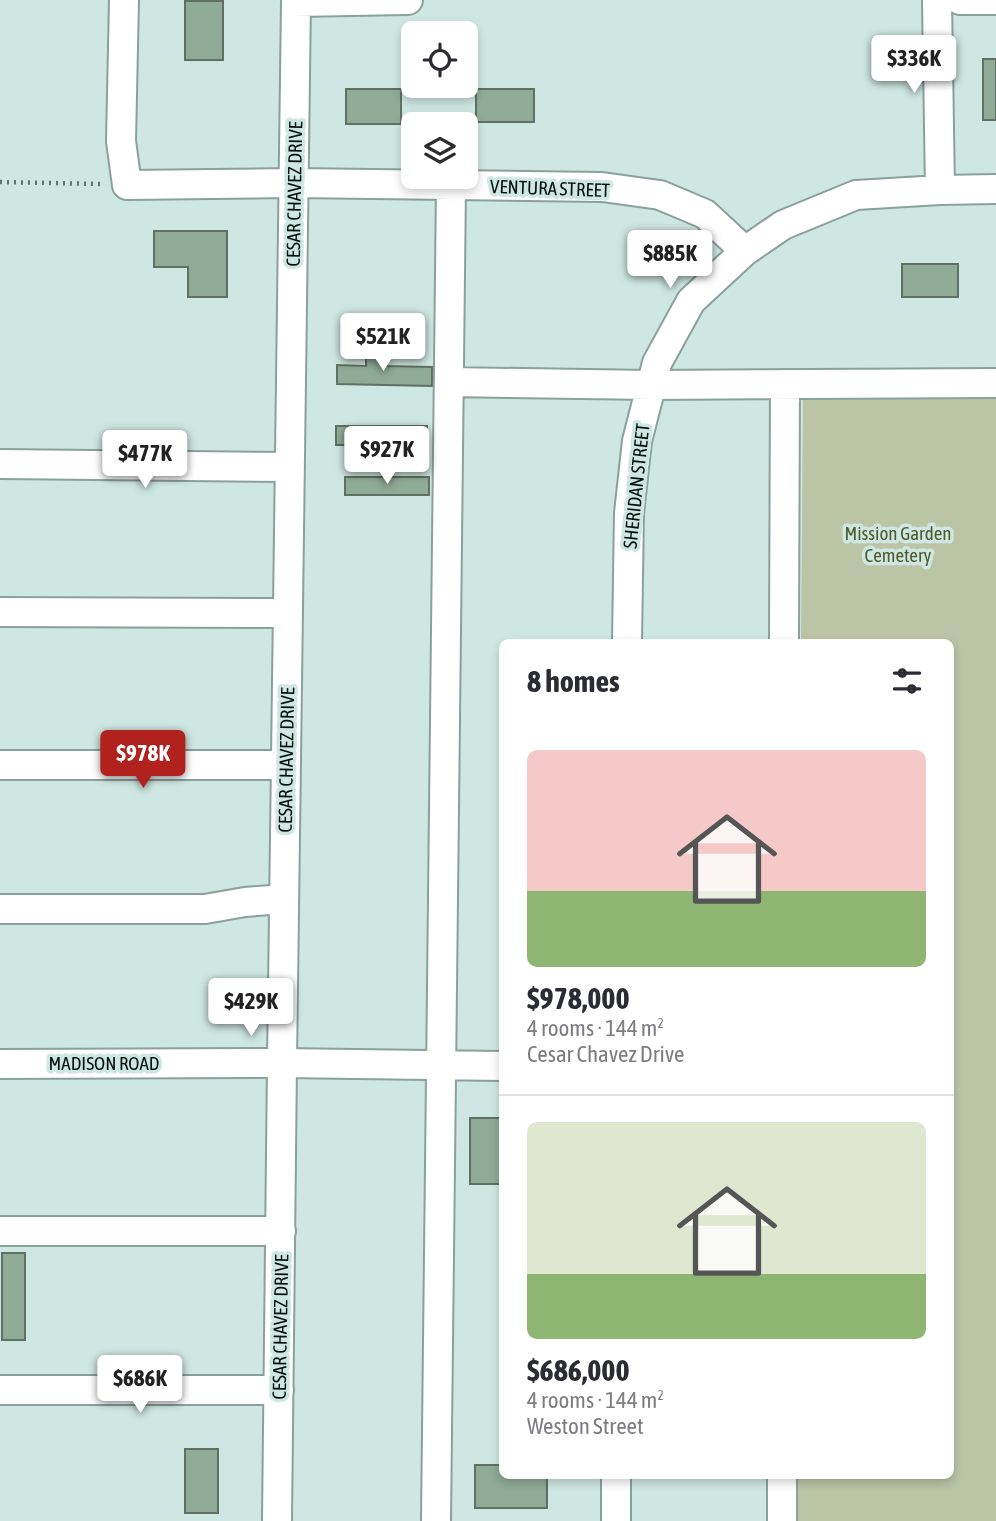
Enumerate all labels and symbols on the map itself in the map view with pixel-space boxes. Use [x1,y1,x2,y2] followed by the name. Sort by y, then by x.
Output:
[865,36,963,95] pin: $336K
[282,121,306,267] street label: CESAR CHAVEZ DRIVE
[490,175,611,201] street label: VENTURA STREET
[621,230,719,290] pin: $885K
[334,314,432,373] pin: $521K
[618,422,654,550] street label: SHERIDAN STREET
[338,426,436,486] pin: $927K
[96,430,194,490] pin: $477K
[845,522,952,566] park label: Mission Garden Cemetery
[274,687,298,833] street label: CESAR CHAVEZ DRIVE
[94,730,192,790] pin: $978K
[202,978,300,1038] pin: $429K
[49,1052,159,1074] street label: MADISON ROAD
[268,1254,292,1400] street label: CESAR CHAVEZ DRIVE
[91,1356,189,1415] pin: $686K

